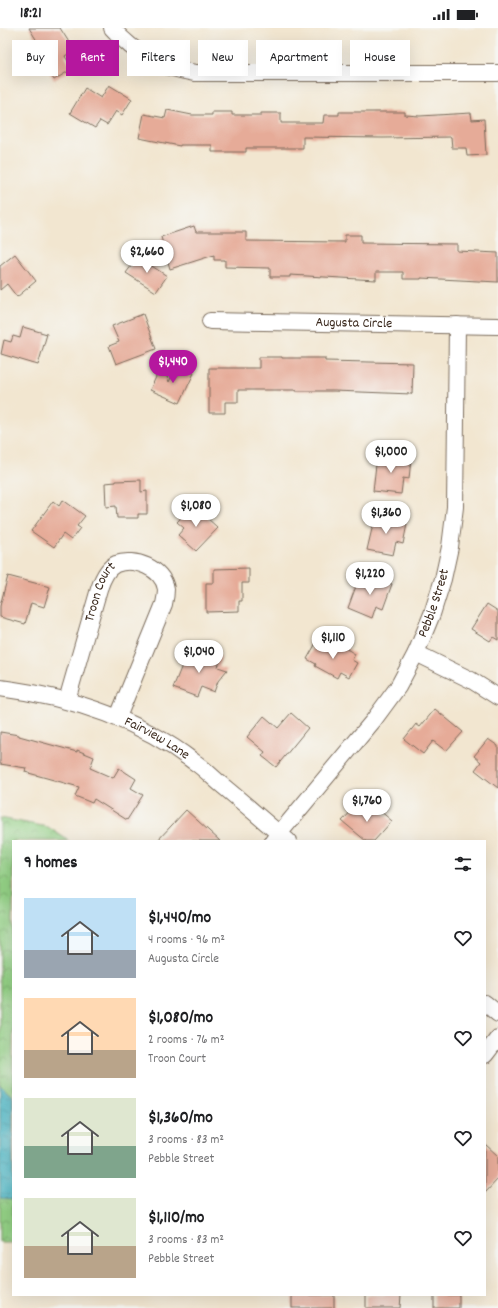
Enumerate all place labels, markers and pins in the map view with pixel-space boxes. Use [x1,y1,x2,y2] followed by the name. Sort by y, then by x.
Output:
[114,240,180,274] pin: $2,660
[140,350,206,384] pin: $1,440
[358,440,424,474] pin: $1,000
[163,494,229,528] pin: $1,080
[353,501,419,535] pin: $1,360
[337,562,403,596] pin: $1,220
[300,626,366,660] pin: $1,110
[166,640,232,674] pin: $1,040
[334,789,400,823] pin: $1,760

